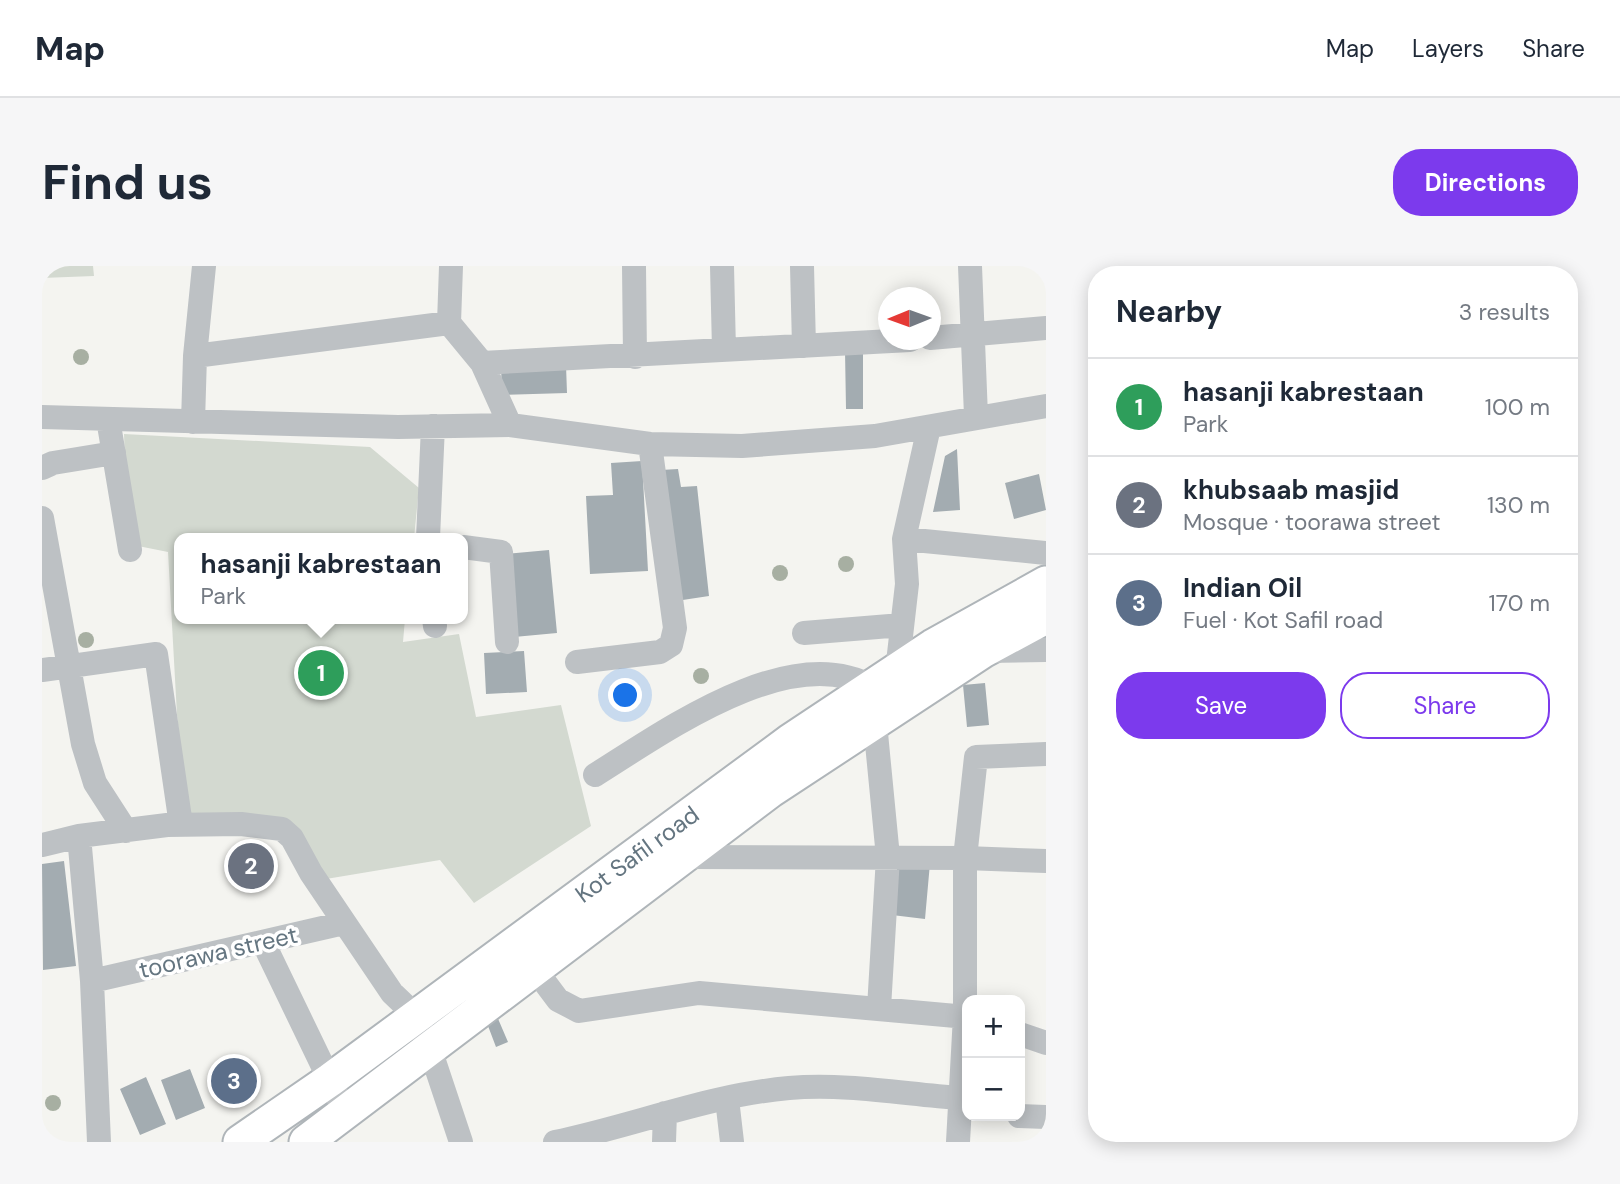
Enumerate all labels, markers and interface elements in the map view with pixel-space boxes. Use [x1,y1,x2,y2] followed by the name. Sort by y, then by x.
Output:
[35,27,105,70] text: Map
[1326,33,1374,64] text: Map
[1412,33,1484,64] text: Layers
[1522,33,1585,64] text: Share
[1393,149,1578,216] button: Directions
[42,150,213,214] text: Find us
[878,287,941,350] north arrow
[1116,292,1222,331] text: Nearby
[1459,297,1550,327] text: 3 results
[1183,375,1424,409] text: hasanji kabrestaan
[1135,392,1143,422] text: 1
[1485,392,1550,422] text: 100 m
[1183,409,1228,439] text: Park
[1183,473,1399,507] text: khubsaab masjid
[1132,490,1146,520] text: 2
[1487,490,1550,520] text: 130 m
[1183,507,1440,537] text: Mosque · toorawa street
[174,533,468,624] popup
[201,547,441,581] text: hasanji kabrestaan
[1183,571,1302,605] text: Indian Oil
[201,581,246,611] text: Park
[1132,588,1146,618] text: 3
[1489,588,1550,618] text: 170 m
[1183,605,1383,635] text: Fuel · Kot Safil road
[298,647,344,699] pin: 1
[1116,672,1326,739] button: Save
[1340,672,1550,739] button: Share
[608,678,642,712] your location
[569,799,705,909] street label: Kot Safil road
[228,840,274,892] pin: 2
[136,919,300,985] street label: toorawa street
[962,995,1025,1121] map controls
[962,995,1025,1058] button: +
[211,1055,257,1107] pin: 3
[962,1058,1025,1121] button: −

